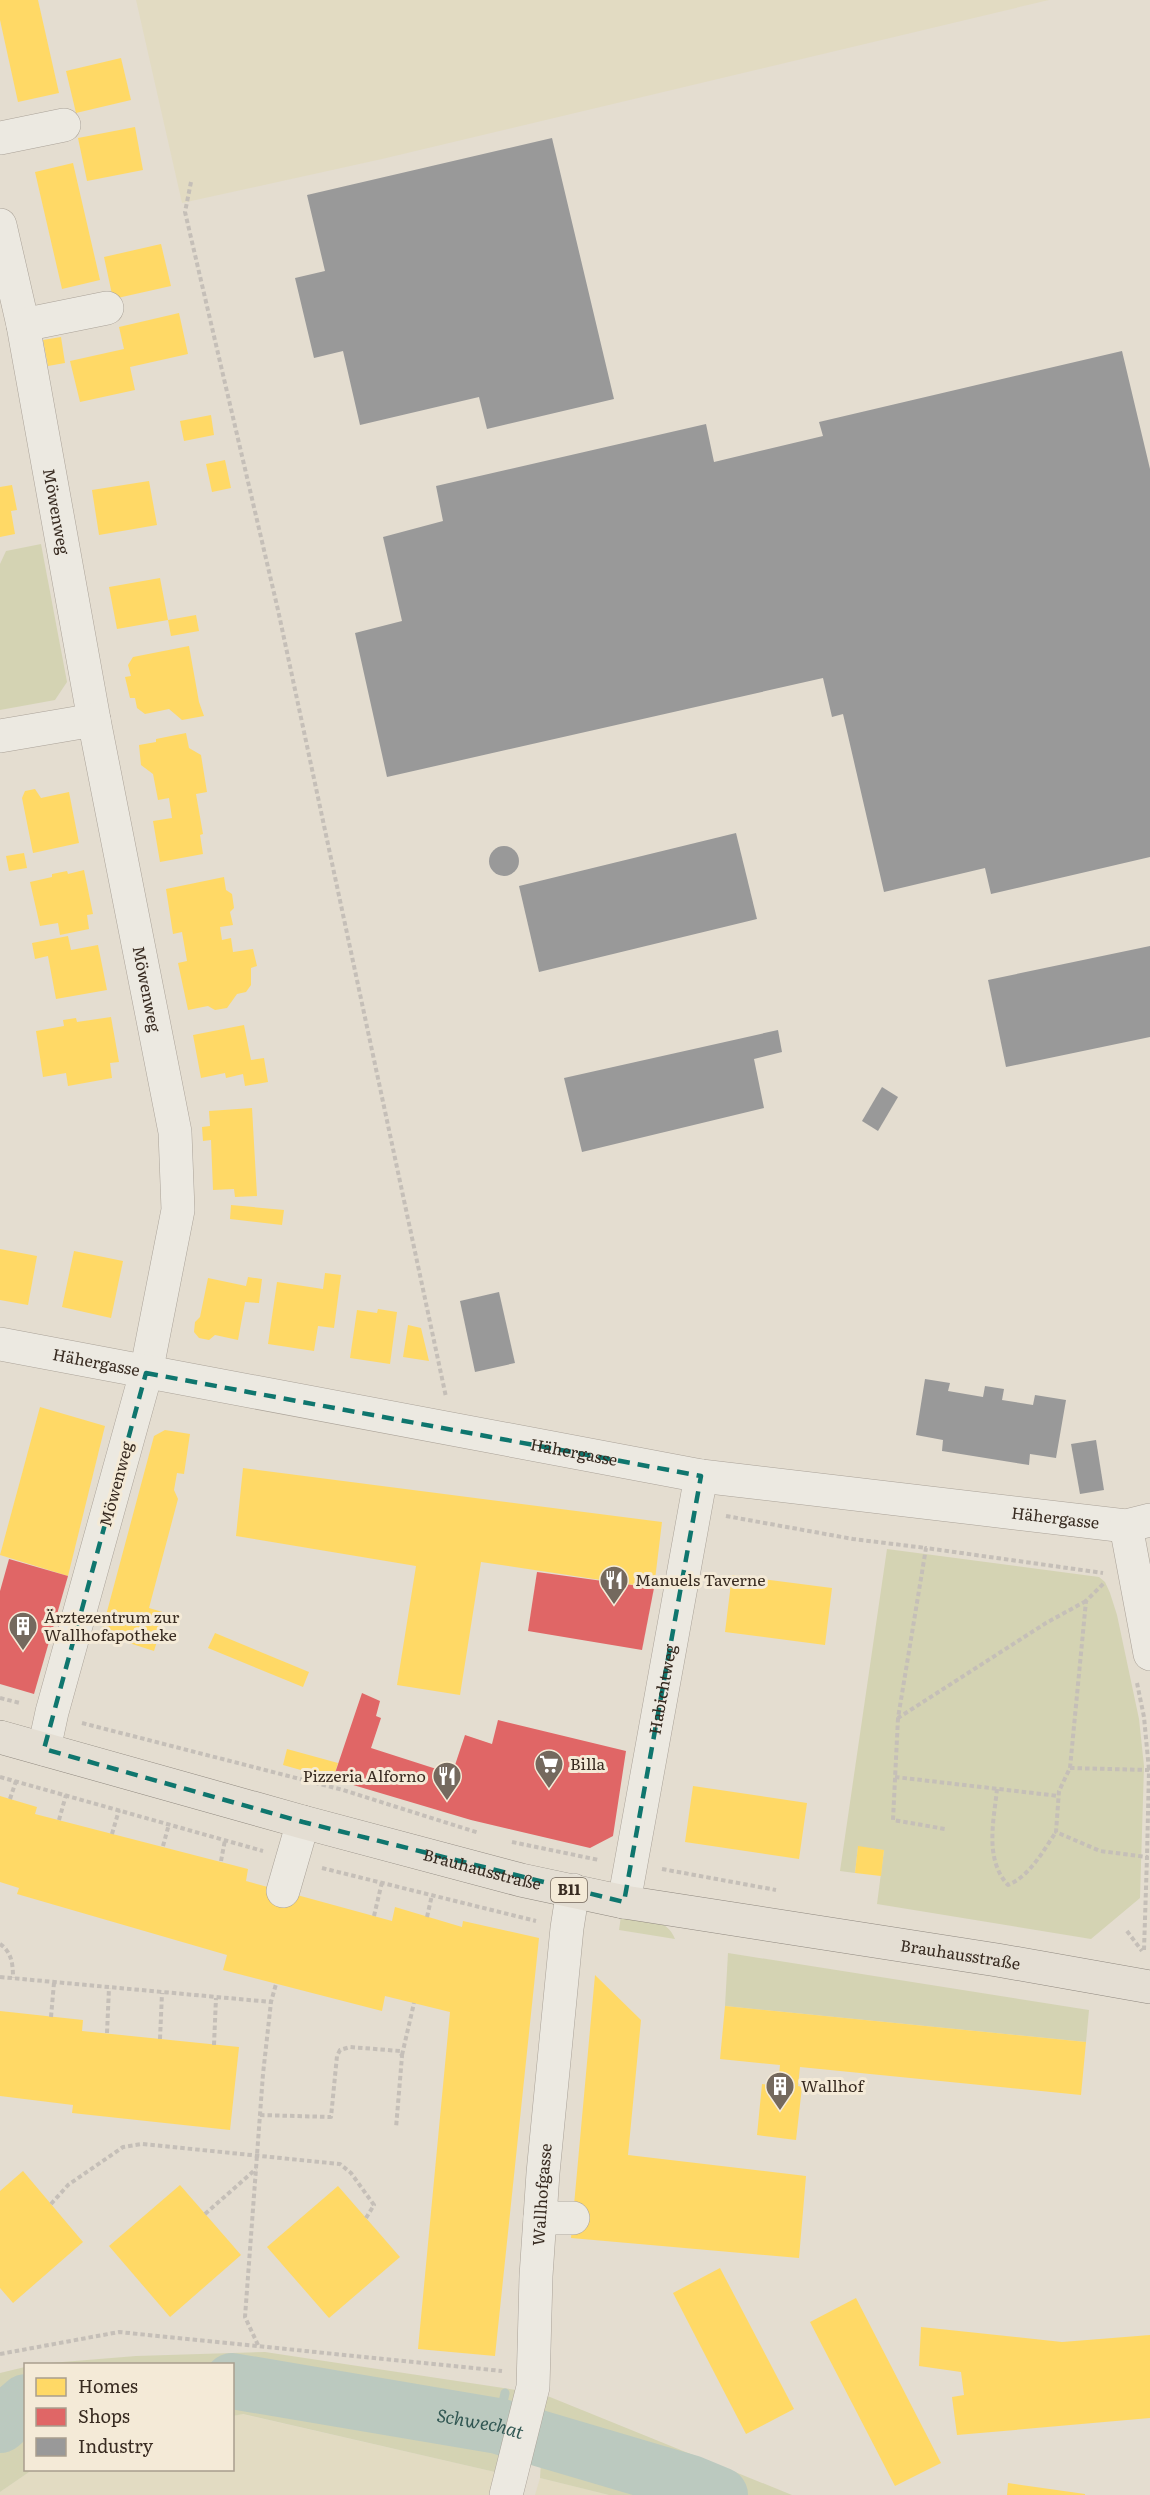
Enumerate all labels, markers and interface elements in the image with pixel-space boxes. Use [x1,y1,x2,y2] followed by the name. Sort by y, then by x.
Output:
[38,466,77,556] street label: Möwenweg
[128,944,168,1034] street label: Möwenweg
[51,1341,142,1381] street label: Hähergasse
[528,1431,620,1471] street label: Hähergasse
[92,1438,138,1529] street label: Möwenweg
[1010,1500,1101,1534] street label: Hähergasse
[598,1564,630,1606] restaurant icon: Manuels Taverne
[635,1567,766,1591] place label: Manuels Taverne
[44,1604,180,1646] place label: Ärztezentrum zur Wallhofapotheke
[7,1610,39,1652] building icon: Ärztezentrum zur Wallhofapotheke
[641,1642,681,1736] street label: Habichtweg
[533,1748,565,1790] supermarket icon: Billa
[570,1751,606,1775] place label: Billa
[431,1760,463,1802] restaurant icon: Pizzeria Alforno
[303,1763,426,1787] place label: Pizzeria Alforno
[421,1841,544,1895] street label: Brauhausstraße
[551,1878,587,1902] road number: B11
[899,1932,1022,1975] street label: Brauhausstraße
[764,2070,796,2112] building icon: Wallhof
[801,2073,865,2097] place label: Wallhof
[525,2142,557,2247] street label: Wallhofgasse
[24,2363,234,2471] legend
[78,2372,138,2399] text: Homes
[435,2401,527,2445] water label: Schwechat
[78,2402,130,2429] text: Shops
[78,2432,154,2459] text: Industry

